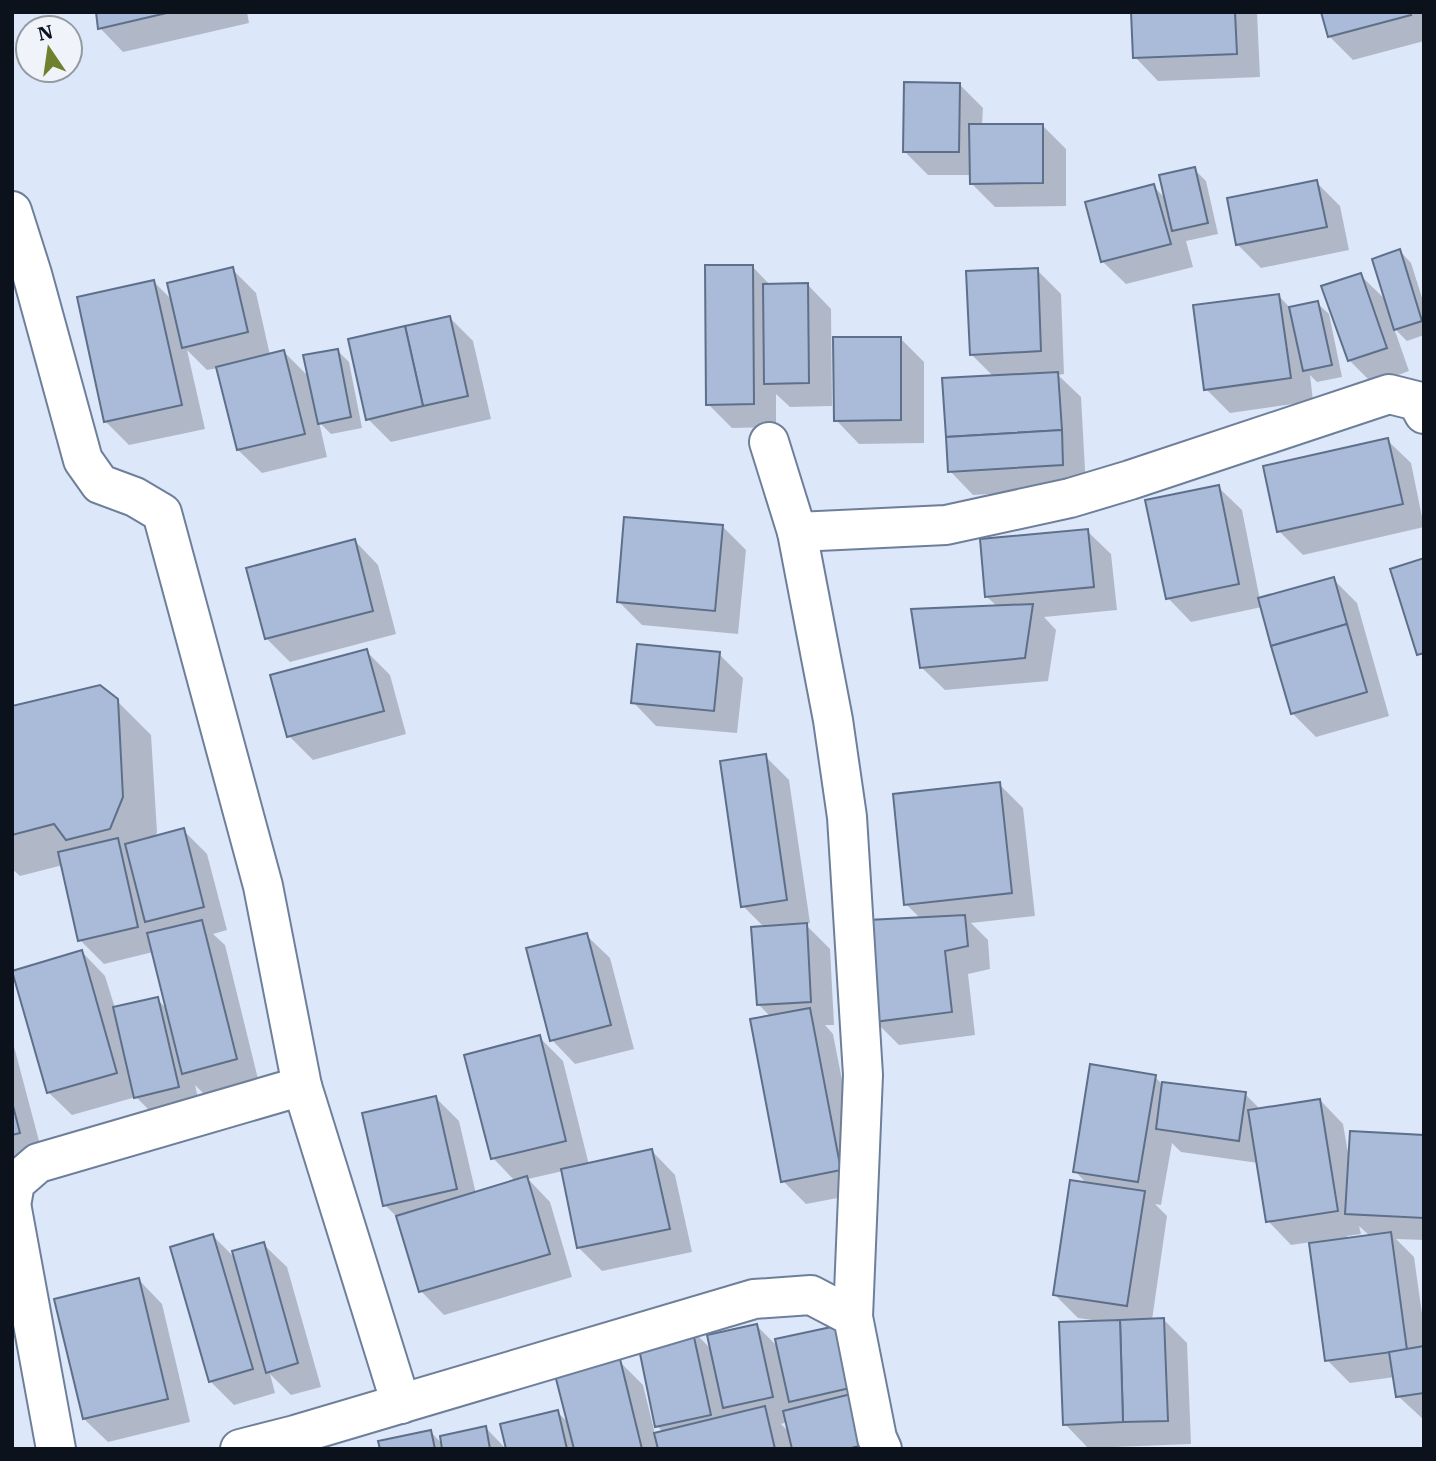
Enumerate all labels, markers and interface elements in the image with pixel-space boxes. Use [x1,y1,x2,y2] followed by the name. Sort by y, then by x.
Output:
[14,14,84,84] north arrow
[35,19,55,46] text: N

